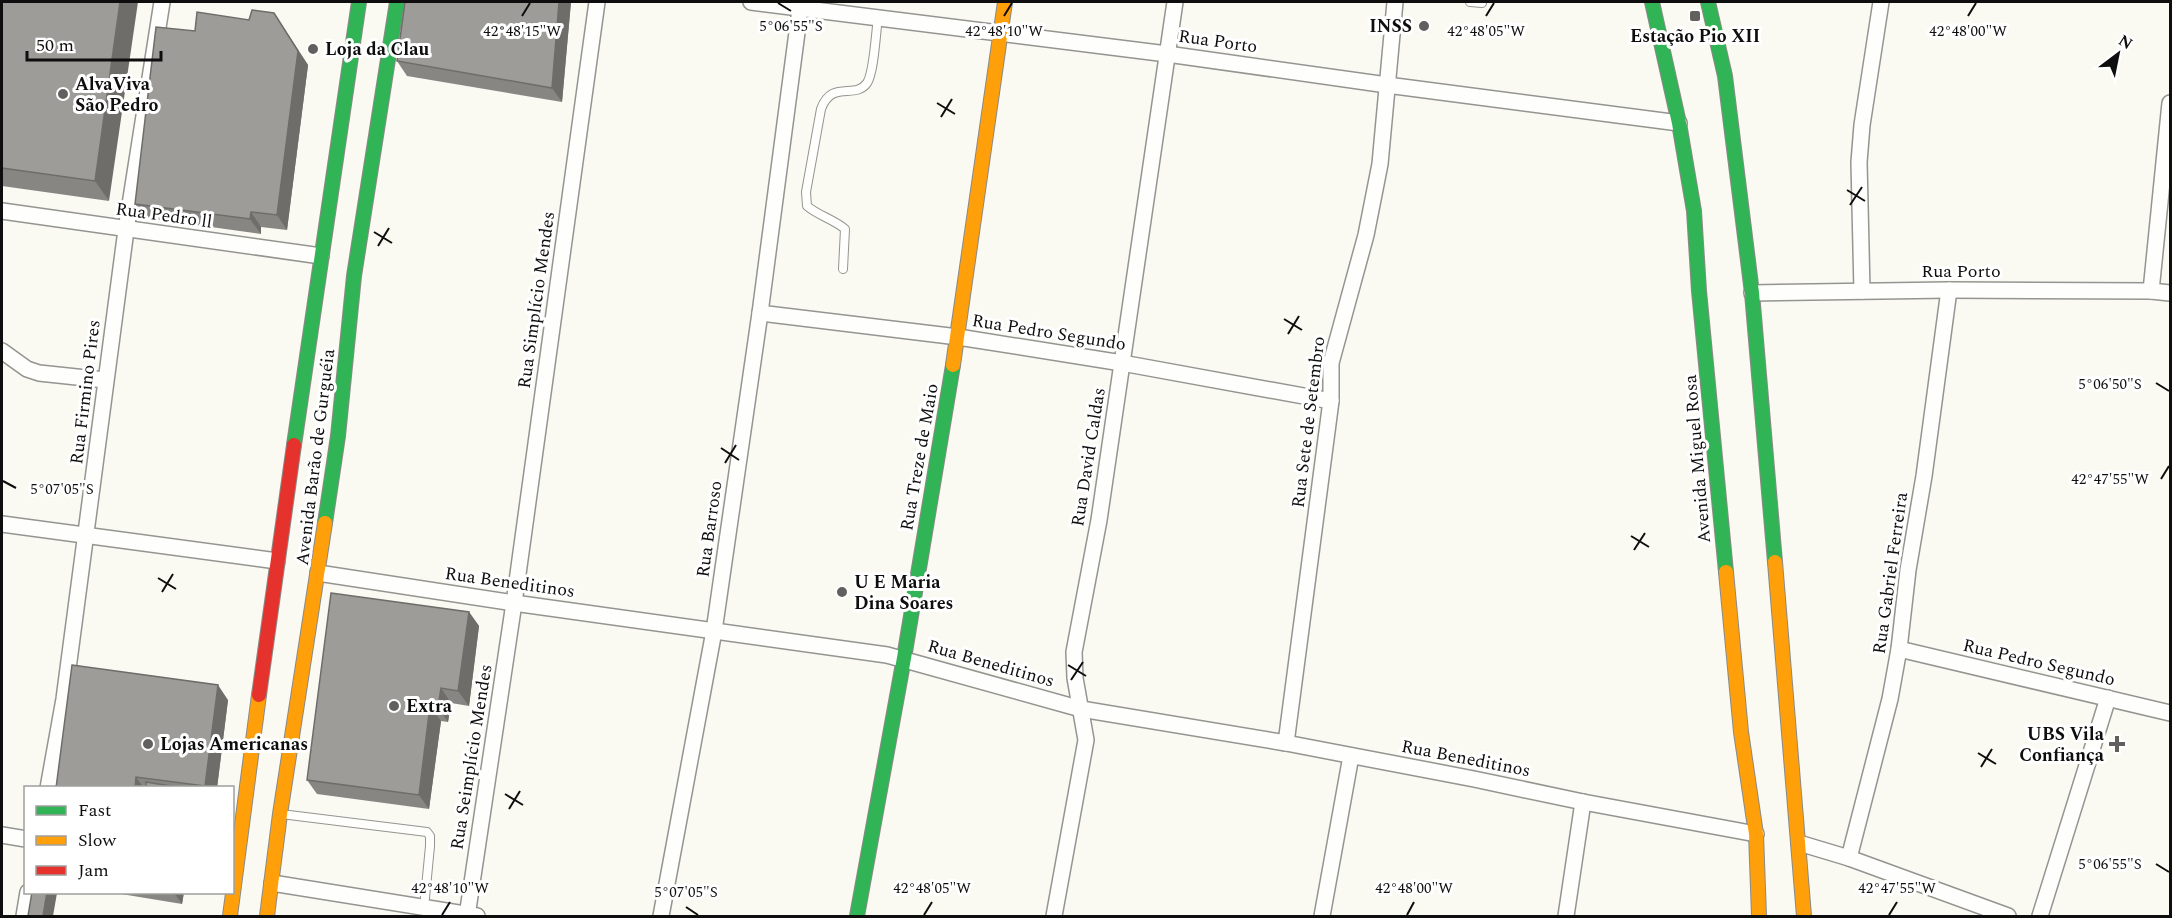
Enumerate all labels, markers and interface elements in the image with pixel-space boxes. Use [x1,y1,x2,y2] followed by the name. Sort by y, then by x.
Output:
[1688,9,1702,23] marker: Estação Pio XII
[1369,13,1412,40] place label: INSS
[759,15,823,38] text: 5°06'55"S
[1417,19,1431,33] marker: INSS
[483,20,561,43] text: 42°48'15"W
[965,20,1043,43] text: 42°48'10"W
[1447,20,1525,43] text: 42°48'05"W
[1929,20,2007,43] text: 42°48'00"W
[1177,23,1259,60] street label: Rua Porto
[1630,23,1760,50] place label: Estação Pio XII
[27,24,160,62] scale bar
[2088,24,2148,84] north arrow
[2114,28,2137,56] text: N
[36,32,74,59] text: 50 m
[325,36,429,63] place label: Loja da Clau
[306,42,320,56] marker: Loja da Clau
[75,71,158,119] place label: AlvaViva São Pedro
[56,87,70,101] marker: AlvaViva São Pedro
[114,195,214,236] street label: Rua Pedro ll
[511,210,562,390] street label: Rua Simplício Mendes
[1921,258,2001,285] street label: Rua Porto
[970,307,1128,358] street label: Rua Pedro Segundo
[63,318,108,466] street label: Rua Firmino Pires
[1285,335,1332,509] street label: Rua Sete de Setembro
[289,347,342,567] street label: Avenida Barão de Gurguéia
[1677,373,1718,544] street label: Avenida Miguel Rosa
[2078,373,2142,396] text: 5°06'50"S
[893,381,946,533] street label: Rua Treze de Maio
[1064,386,1113,529] street label: Rua David Caldas
[2071,468,2149,491] text: 42°47'55"W
[30,478,94,501] text: 5°07'05"S
[689,479,730,579] street label: Rua Barroso
[1866,490,1915,656] street label: Rua Gabriel Ferreira
[443,560,577,605] street label: Rua Beneditinos
[854,569,953,617] place label: U E Maria Dina Soares
[835,585,849,599] marker: U E Maria Dina Soares
[924,632,1058,694] street label: Rua Beneditinos
[1960,632,2118,693] street label: Rua Pedro Segundo
[443,662,500,852] street label: Rua Seimplício Mendes
[406,693,453,720] place label: Extra
[387,699,401,713] marker: Extra
[2019,721,2105,769] place label: UBS Vila Confiança
[160,731,308,758] place label: Lojas Americanas
[1399,733,1533,784] street label: Rua Beneditinos
[2108,735,2126,753] marker: UBS Vila Confiança
[141,737,155,751] marker: Lojas Americanas
[24,786,234,894] legend
[78,797,111,824] text: Fast
[78,827,117,854] text: Slow
[2078,853,2142,876] text: 5°06'55"S
[78,857,109,884] text: Jam
[411,877,489,900] text: 42°48'10"W
[893,877,971,900] text: 42°48'05"W
[1375,877,1453,900] text: 42°48'00"W
[1858,877,1936,900] text: 42°47'55"W
[654,881,718,904] text: 5°07'05"S

